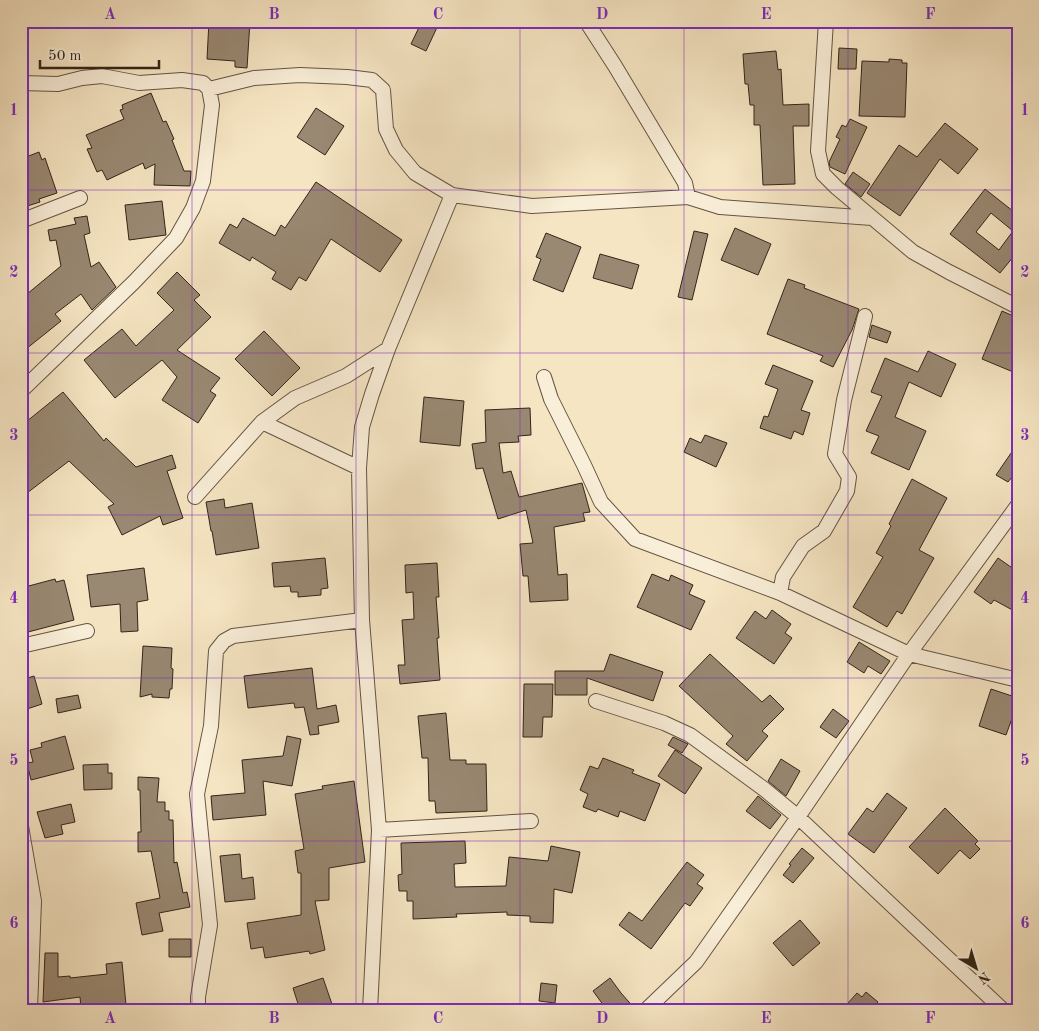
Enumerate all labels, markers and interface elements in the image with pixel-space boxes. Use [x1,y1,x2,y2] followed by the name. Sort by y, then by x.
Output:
[104,7,116,23] text: A
[268,7,280,23] text: B
[433,7,443,23] text: C
[596,7,608,23] text: D
[760,7,772,23] text: E
[925,7,936,23] text: F
[40,38,159,70] scale bar
[48,49,82,64] text: 50 m
[9,103,19,119] text: 1
[1020,103,1030,119] text: 1
[9,265,19,281] text: 2
[1020,265,1030,281] text: 2
[9,428,19,444] text: 3
[1020,428,1030,444] text: 3
[9,591,19,607] text: 4
[1020,591,1030,607] text: 4
[9,753,19,769] text: 5
[1020,753,1030,769] text: 5
[9,916,19,932] text: 6
[1020,916,1030,932] text: 6
[952,944,1002,994] north arrow
[975,969,992,986] text: N
[104,1011,116,1027] text: A
[268,1011,280,1027] text: B
[433,1011,443,1027] text: C
[596,1011,608,1027] text: D
[760,1011,772,1027] text: E
[925,1011,936,1027] text: F

